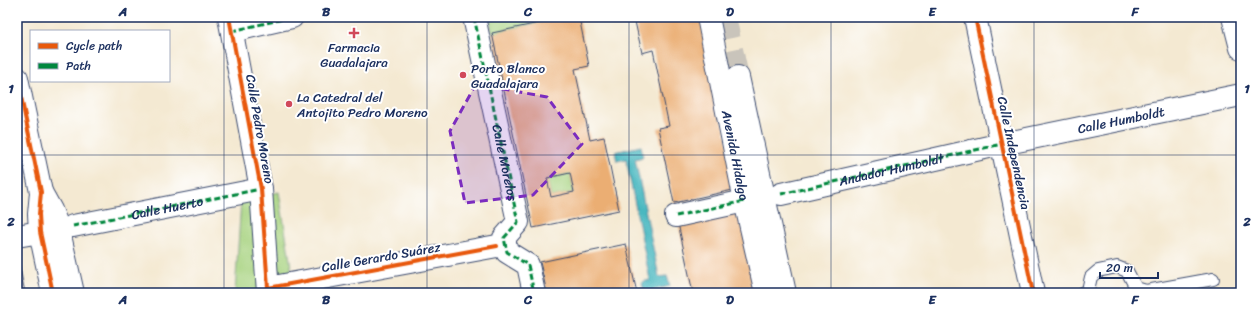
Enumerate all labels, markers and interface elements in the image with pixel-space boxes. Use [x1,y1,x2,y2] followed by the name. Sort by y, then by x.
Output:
[118,0,127,23] text: A
[322,0,331,23] text: B
[523,0,533,23] text: C
[726,0,734,23] text: D
[928,0,937,23] text: E
[1130,0,1139,23] text: F
[349,28,359,38] marker: Farmacia Guadalajara
[30,30,170,82] legend
[66,35,122,57] text: Cycle path
[320,36,388,74] place label: Farmacia Guadalajara
[66,55,91,77] text: Path
[471,57,546,95] place label: Porto Blanco Guadalajara
[458,70,468,80] marker: Porto Blanco Guadalajara
[239,73,281,186] street label: Calle Pedro Moreno
[8,77,14,100] text: 1
[1244,77,1250,100] text: 1
[296,86,428,124] place label: La Catedral del Antojito Pedro Moreno
[991,94,1037,212] street label: Calle Independencia
[284,99,294,109] marker: La Catedral del Antojito Pedro Moreno
[1075,99,1167,140] street label: Calle Humboldt
[715,107,756,203] street label: Avenida Hidalgo
[486,122,525,203] street label: Calle Morelos
[836,146,947,192] street label: Andador Humboldt
[129,189,205,226] street label: Calle Huerto
[6,210,15,233] text: 2
[1242,210,1251,233] text: 2
[320,235,443,279] street label: Calle Gerardo Suárez
[1100,254,1158,280] scale bar
[1106,257,1133,279] text: 20 m
[118,288,127,310] text: A
[322,288,331,310] text: B
[523,288,533,310] text: C
[726,288,734,310] text: D
[928,288,937,310] text: E
[1130,288,1139,310] text: F

